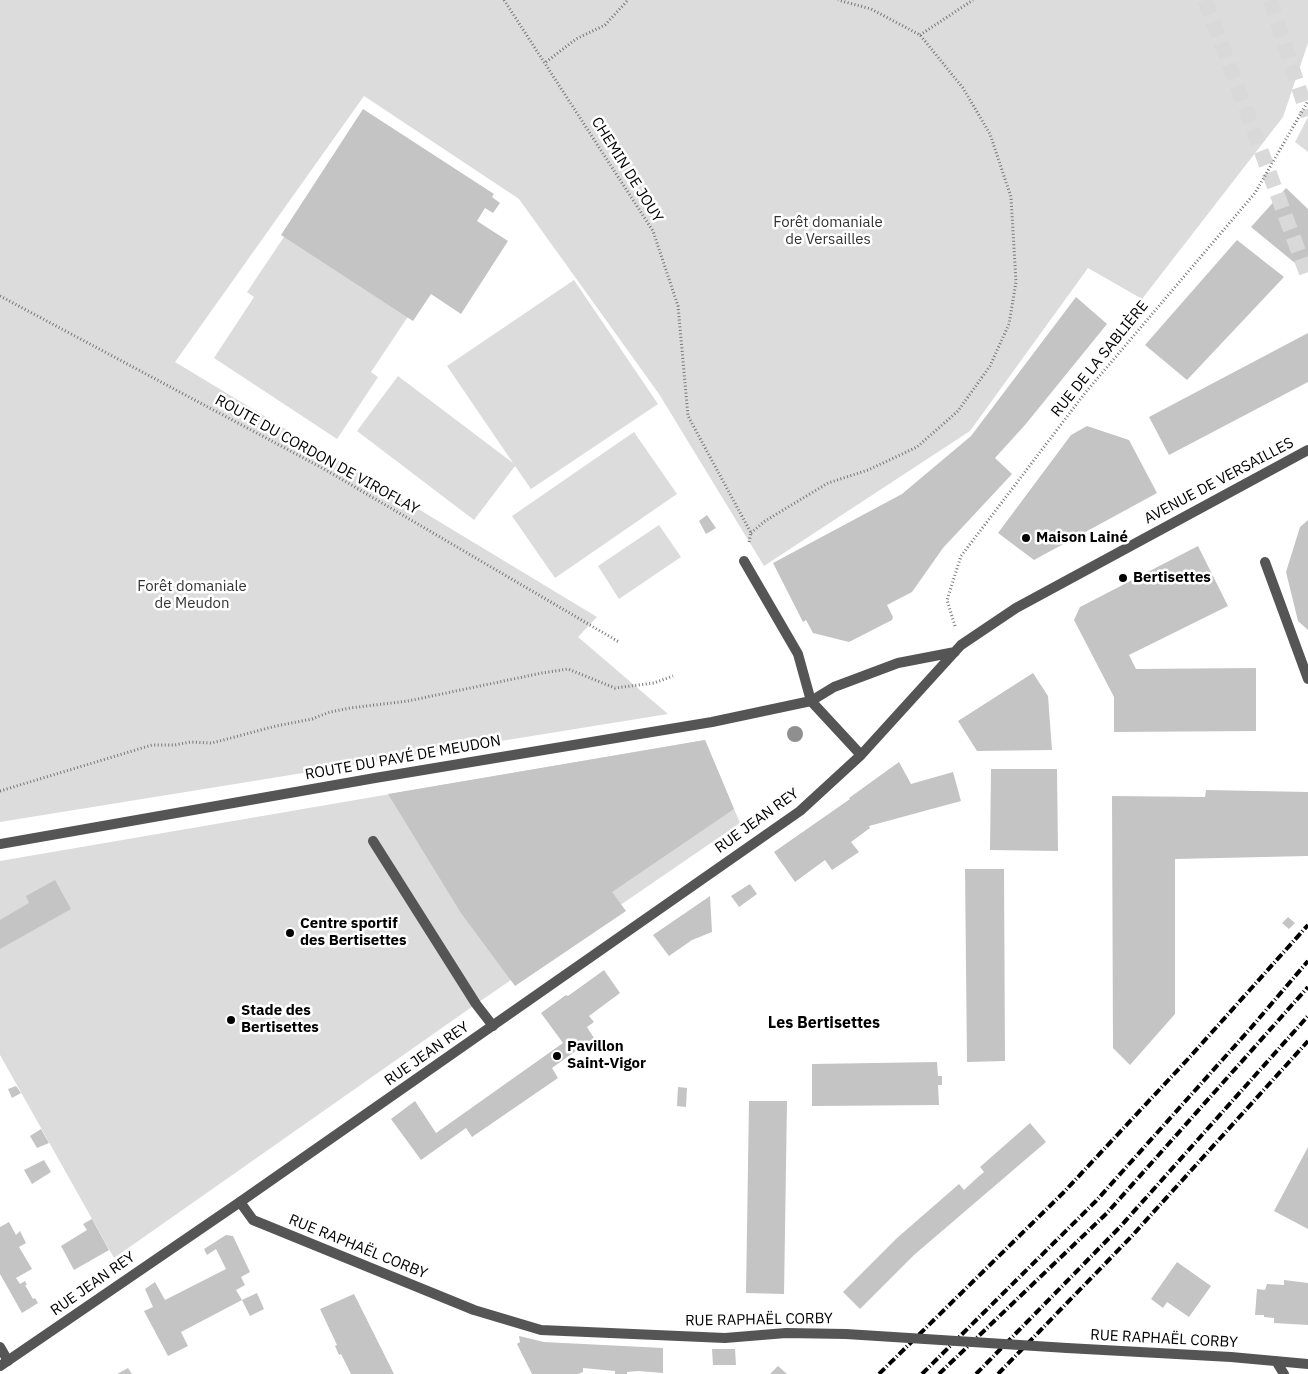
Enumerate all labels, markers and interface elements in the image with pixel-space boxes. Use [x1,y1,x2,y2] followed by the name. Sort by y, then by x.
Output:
[587,114,667,226] street label: CHEMIN DE JOUY
[773,214,883,249] park label: Forêt domaniale de Versailles
[1048,297,1152,421] street label: RUE DE LA SABLIÈRE
[212,391,422,519] street label: ROUTE DU CORDON DE VIROFLAY
[1141,434,1297,528] street label: AVENUE DE VERSAILLES
[1036,529,1128,547] place label: Maison Lainé
[1020,532,1032,544] marker: Maison Lainé
[1133,569,1211,587] place label: Bertisettes
[1117,572,1129,584] marker: Bertisettes
[137,578,247,613] park label: Forêt domaniale de Meudon
[304,732,502,784] street label: ROUTE DU PAVÉ DE MEUDON
[712,785,802,857] street label: RUE JEAN REY
[300,915,407,950] place label: Centre sportif des Bertisettes
[284,927,296,939] marker: Centre sportif des Bertisettes
[241,1002,319,1037] place label: Stade des Bertisettes
[768,1013,880,1033] district label: Les Bertisettes
[225,1014,237,1026] marker: Stade des Bertisettes
[381,1018,473,1090] street label: RUE JEAN REY
[567,1038,646,1073] place label: Pavillon Saint-Vigor
[551,1050,563,1062] marker: Pavillon Saint-Vigor
[286,1211,430,1283] street label: RUE RAPHAËL CORBY
[47,1248,139,1320] street label: RUE JEAN REY
[685,1310,833,1330] street label: RUE RAPHAËL CORBY
[1090,1326,1238,1352] street label: RUE RAPHAËL CORBY

